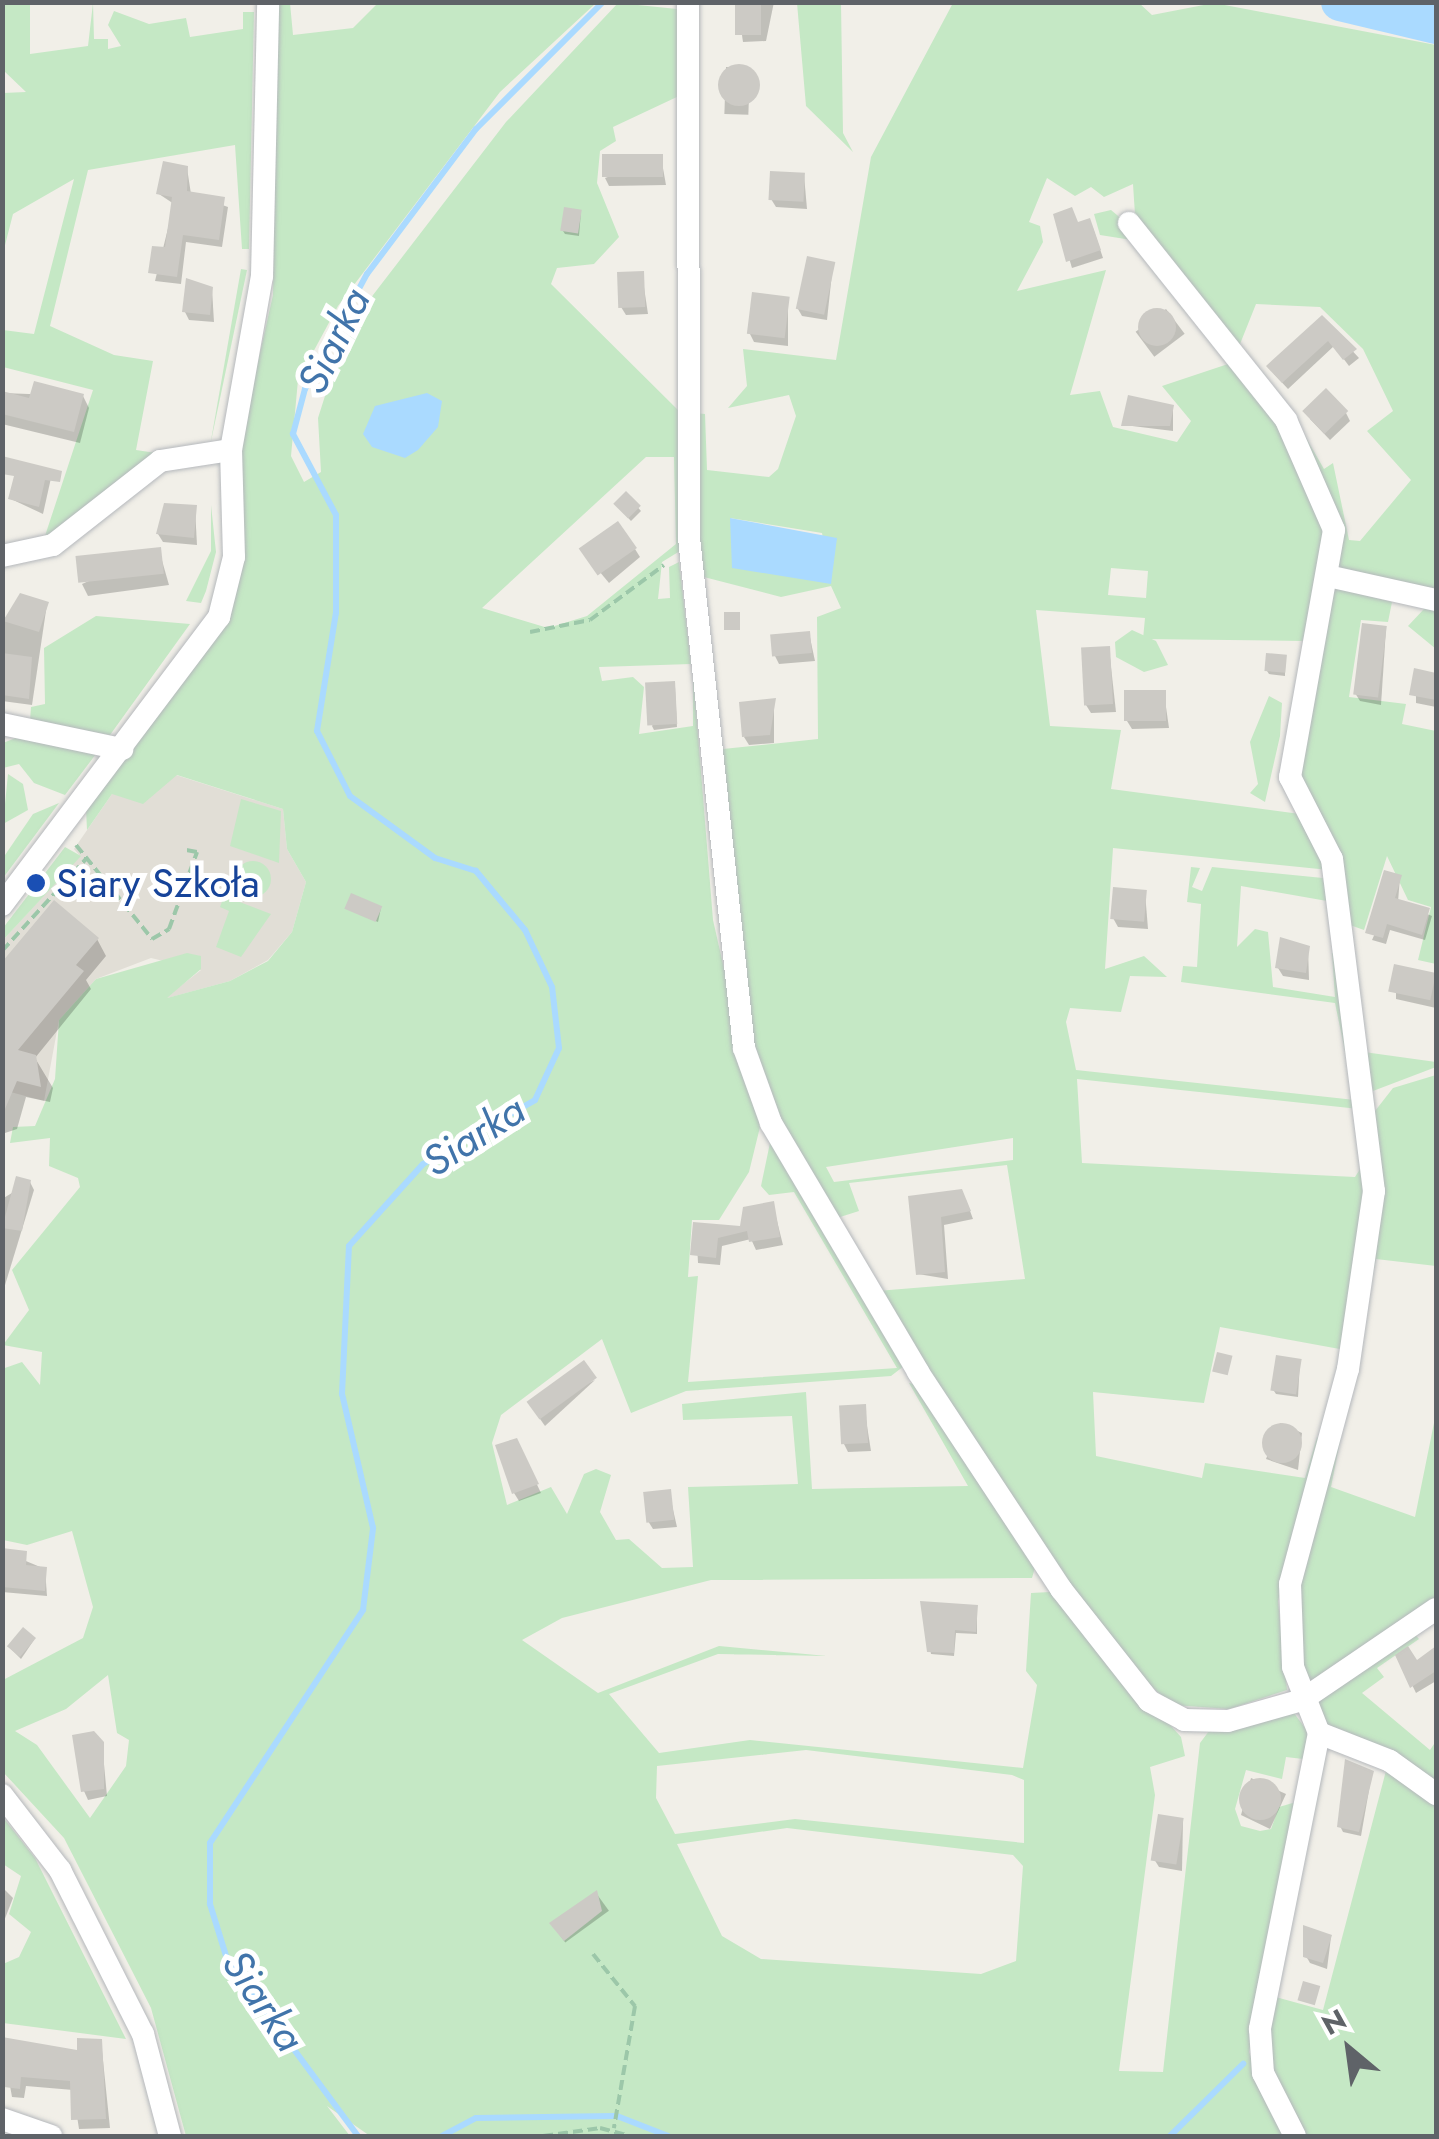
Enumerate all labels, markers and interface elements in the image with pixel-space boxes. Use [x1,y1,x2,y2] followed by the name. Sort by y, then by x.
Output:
[287,280,381,402] water label: Siarka
[56,859,260,907] place label: Siary Szkoła
[25,872,47,894] marker: Siary Szkoła
[414,1085,534,1187] water label: Siarka
[211,1941,315,2061] water label: Siarka
[1299,1999,1399,2099] north arrow
[1315,1999,1354,2046] text: N

